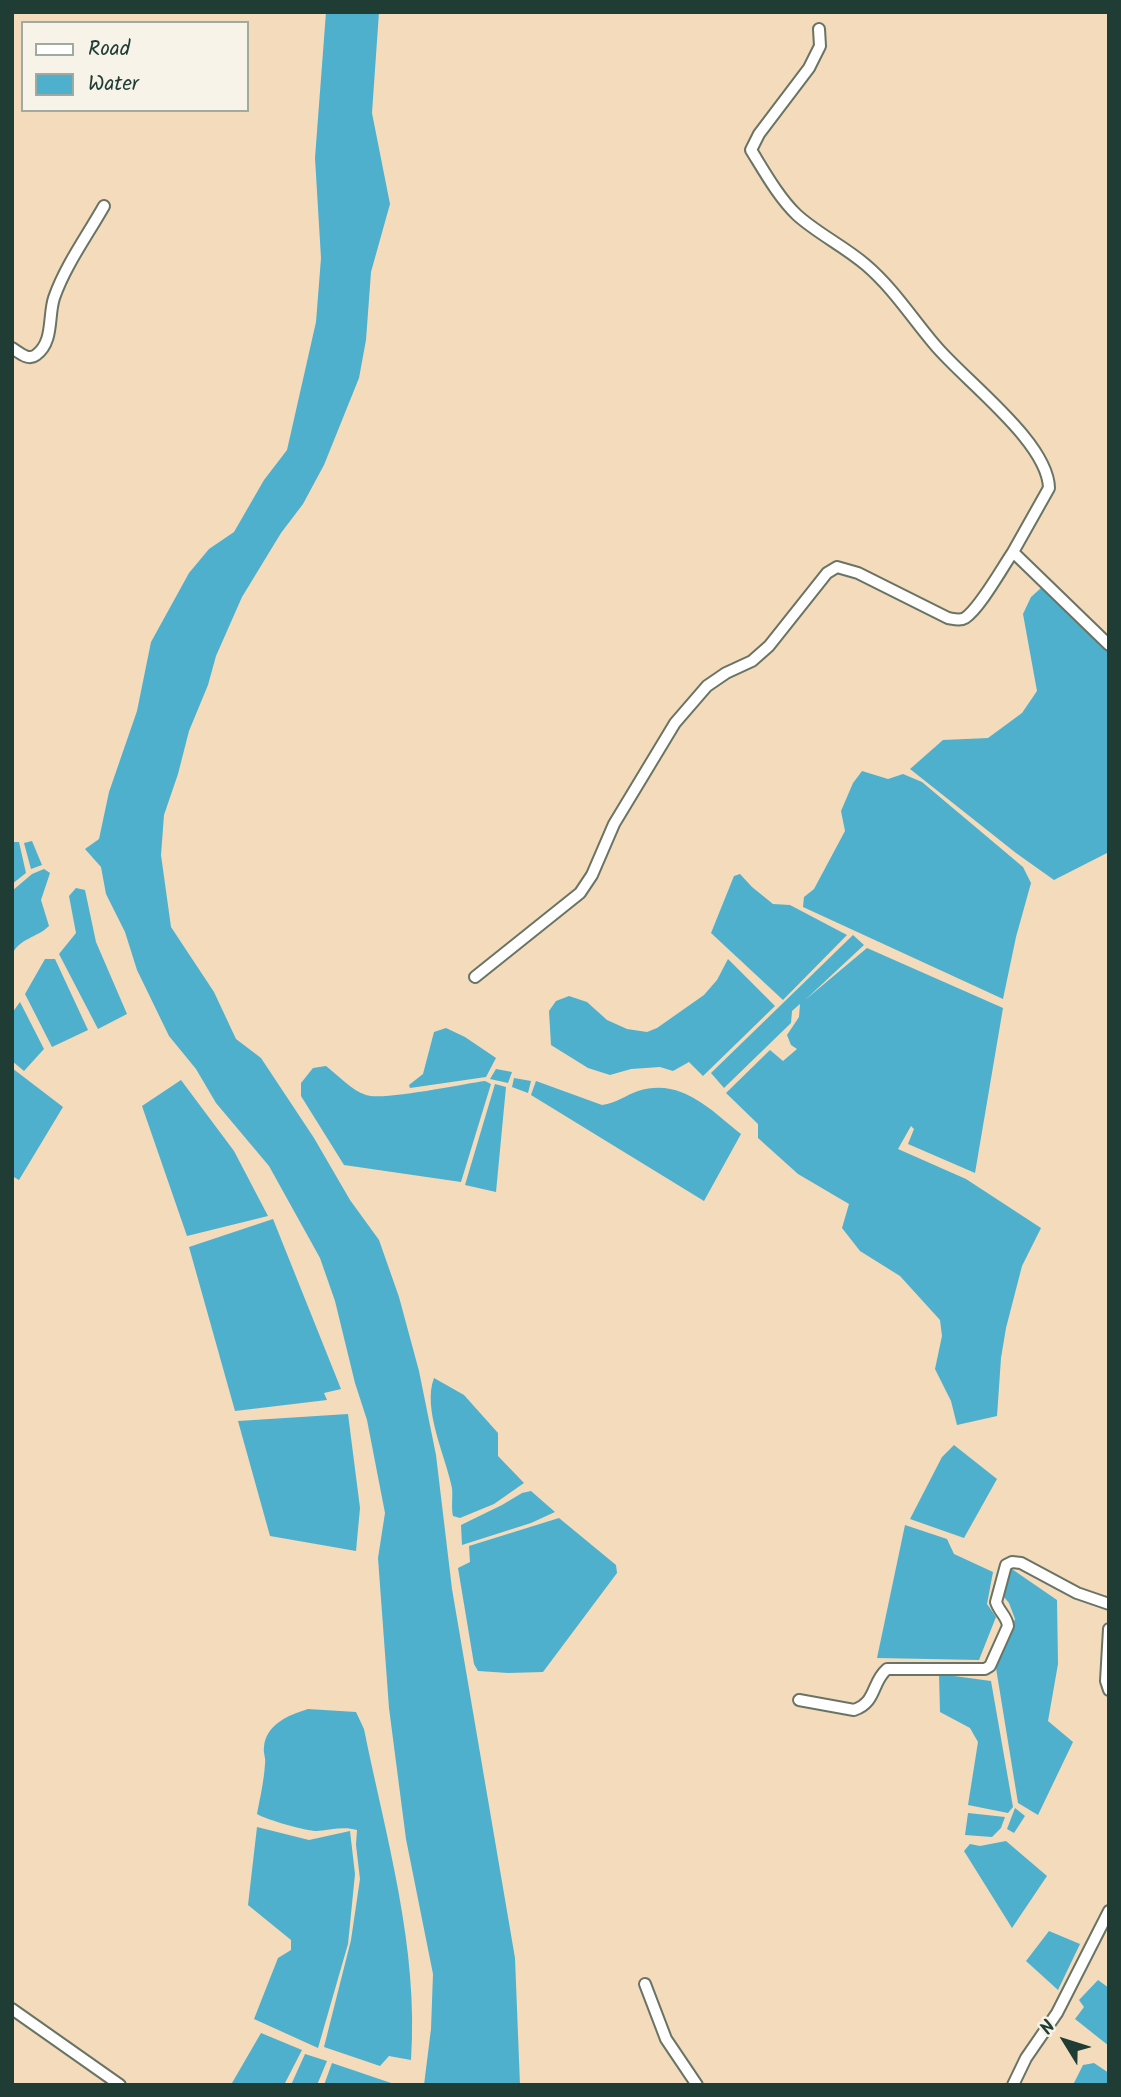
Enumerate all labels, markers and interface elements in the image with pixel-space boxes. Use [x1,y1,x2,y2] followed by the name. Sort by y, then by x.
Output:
[21,21,248,112] legend
[88,33,130,66] text: Road
[88,68,139,101] text: Water
[1030,2006,1100,2076] north arrow
[1033,2014,1064,2042] text: N

